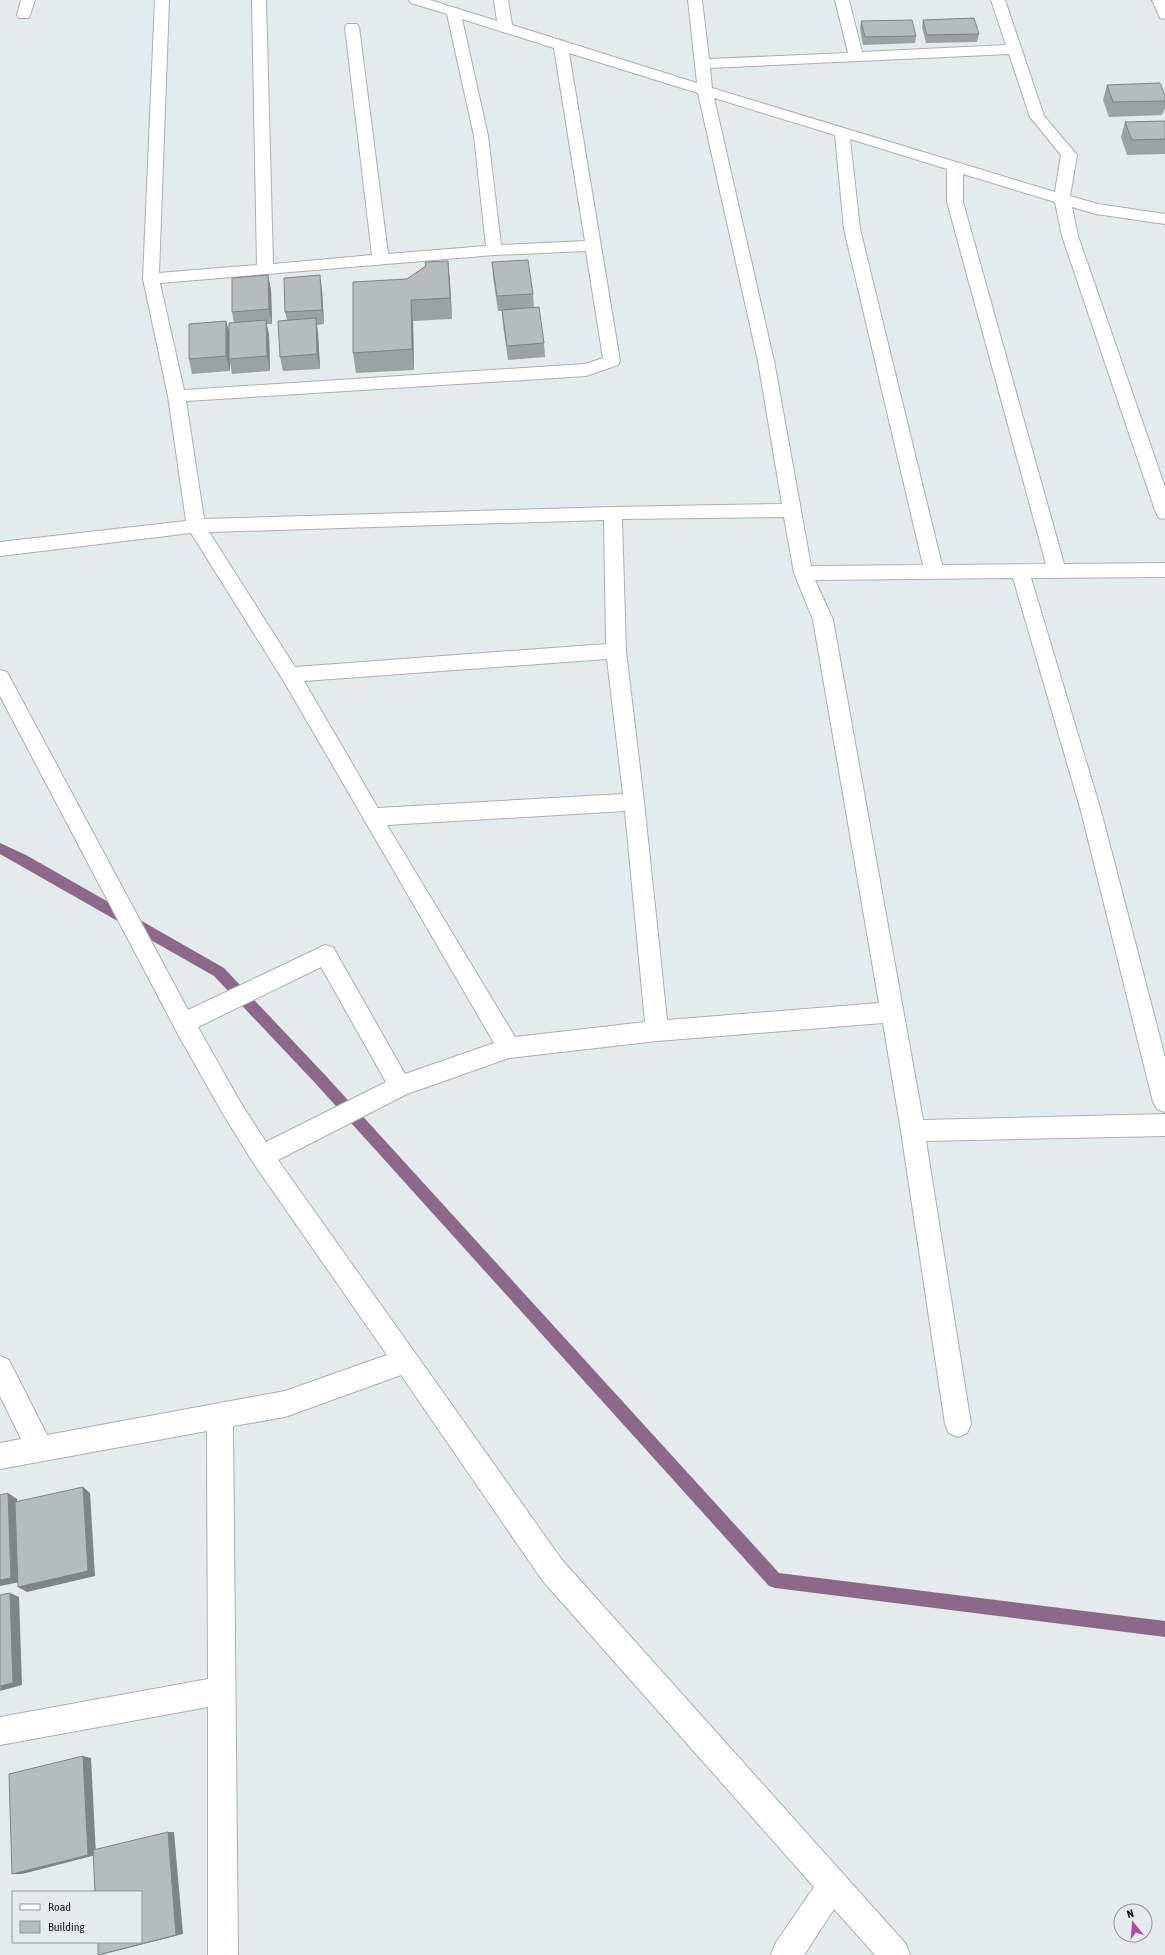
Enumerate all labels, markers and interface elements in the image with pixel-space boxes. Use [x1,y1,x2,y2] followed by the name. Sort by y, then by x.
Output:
[12,1891,142,1943] legend
[48,1900,71,1914] text: Road
[1113,1903,1153,1943] north arrow
[1125,1907,1135,1920] text: N
[48,1920,86,1934] text: Building

